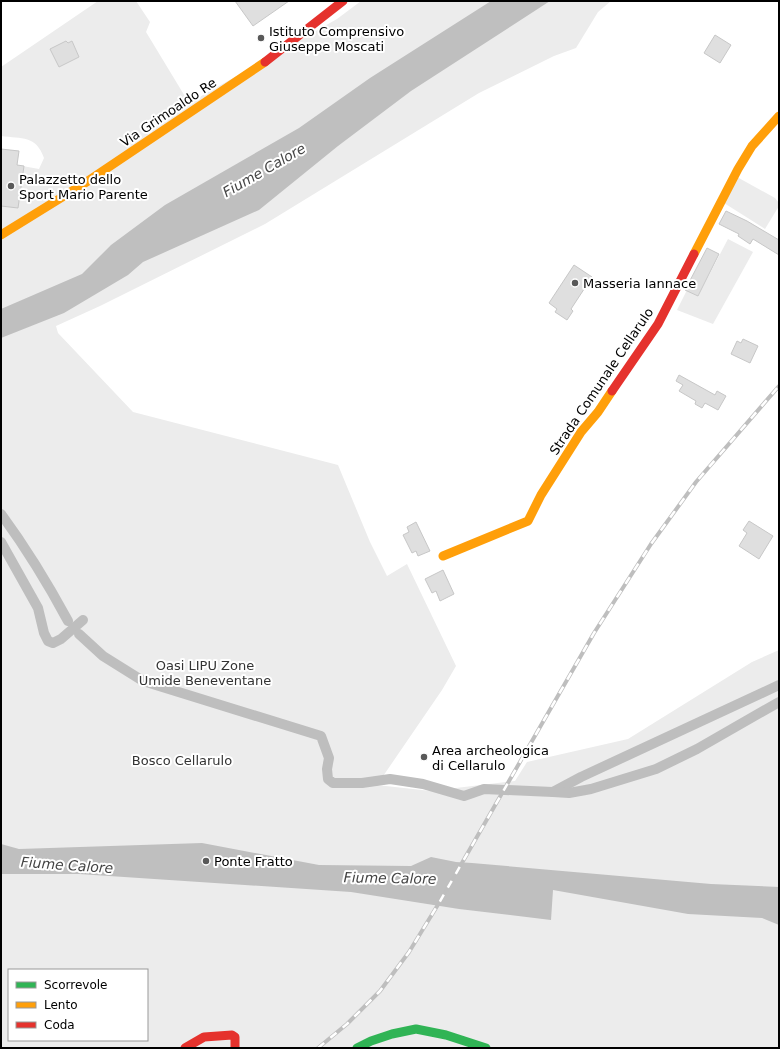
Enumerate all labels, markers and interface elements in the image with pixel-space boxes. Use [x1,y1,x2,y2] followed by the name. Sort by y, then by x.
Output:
[269,24,404,54] place label: Istituto Comprensivo Giuseppe Moscati
[256,33,266,43] marker: Istituto Comprensivo Giuseppe Moscati
[118,75,219,150] street label: Via Grimoaldo Re
[220,140,308,200] water label: Fiume Calore
[19,172,148,202] place label: Palazzetto dello Sport Mario Parente
[6,181,16,191] marker: Palazzetto dello Sport Mario Parente
[583,276,696,291] place label: Masseria Iannace
[570,278,580,288] marker: Masseria Iannace
[546,305,656,458] street label: Strada Comunale Cellarulo
[139,658,271,688] park label: Oasi LIPU Zone Umide Beneventane
[432,743,549,773] place label: Area archeologica di Cellarulo
[419,752,429,762] marker: Area archeologica di Cellarulo
[132,753,232,768] park label: Bosco Cellarulo
[20,854,114,876] water label: Fiume Calore
[214,854,293,869] place label: Ponte Fratto
[201,856,211,866] marker: Ponte Fratto
[344,869,436,887] water label: Fiume Calore
[8,969,148,1041] legend
[44,978,108,992] text: Scorrevole
[44,998,78,1012] text: Lento
[44,1018,75,1032] text: Coda

